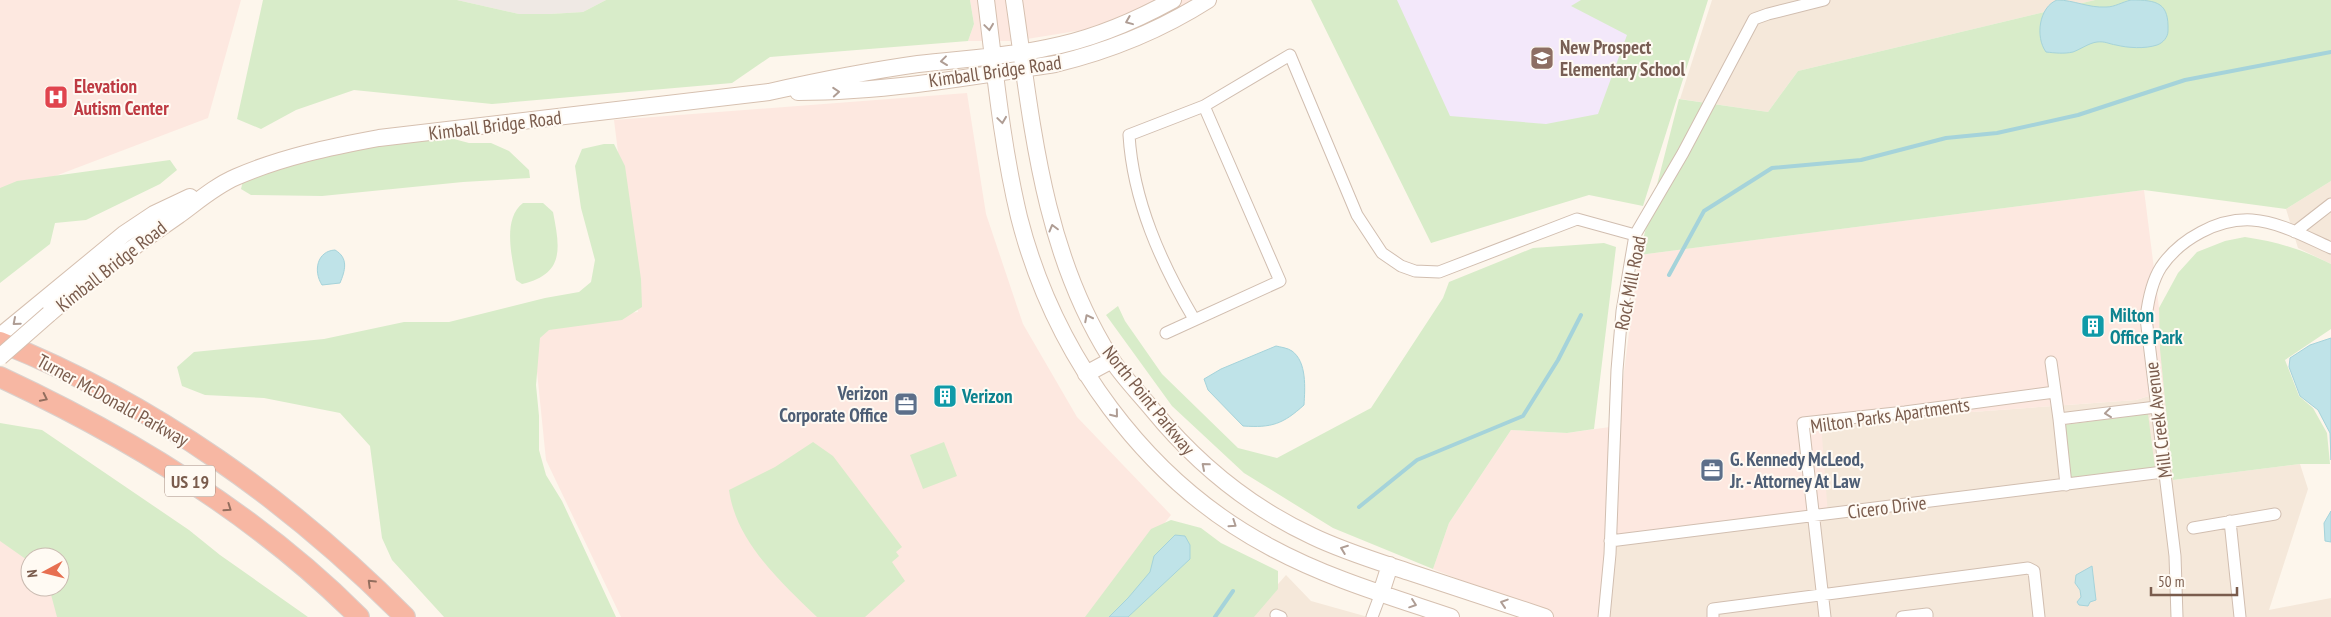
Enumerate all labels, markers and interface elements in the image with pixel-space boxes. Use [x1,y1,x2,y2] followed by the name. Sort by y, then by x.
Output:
[1125,15,1134,26] one-way arrow
[983,24,994,32] one-way arrow
[1560,35,1685,81] place label: New Prospect Elementary School
[1529,45,1555,71] school or university icon: New Prospect Elementary School
[927,50,1063,92] street label: Kimball Bridge Road
[940,55,948,66] one-way arrow
[73,74,169,120] place label: Elevation Autism Center
[43,84,69,110] hospital icon: Elevation Autism Center
[832,87,840,98] one-way arrow
[427,105,563,145] street label: Kimball Bridge Road
[997,116,1007,124] one-way arrow
[51,215,171,317] street label: Kimball Bridge Road
[1048,224,1059,233] one-way arrow
[1609,234,1651,332] street label: Rock Mill Road
[2110,303,2183,349] place label: Milton Office Park
[2080,313,2106,339] building icon: Milton Office Park
[1084,314,1094,323] one-way arrow
[13,316,22,325] one-way arrow
[1098,340,1201,460] street label: North Point Parkway
[33,348,194,452] street label: Turner McDonald Parkway
[2139,360,2177,479] street label: Mill Creek Avenue
[779,381,888,427] place label: Verizon Corporate Office
[932,383,958,409] building icon: Verizon
[961,384,1012,408] place label: Verizon
[893,391,919,417] office icon: Verizon Corporate Office
[39,392,48,402] one-way arrow
[1809,392,1971,438] street label: Milton Parks Apartments
[2103,407,2111,418] one-way arrow
[1109,408,1117,417] one-way arrow
[1729,447,1864,493] place label: G. Kennedy McLeod, Jr. - Attorney At Law
[1699,457,1725,483] office icon: G. Kennedy McLeod, Jr. - Attorney At Law
[1202,463,1211,472] one-way arrow
[165,466,215,496] road number: US 19
[1846,490,1928,524] street label: Cicero Drive
[222,502,232,511] one-way arrow
[1228,518,1237,528] one-way arrow
[1340,545,1348,555] one-way arrow
[20,547,70,597] north arrow
[2151,564,2237,596] scale bar
[23,569,41,578] text: N
[2158,572,2184,591] text: 50 m
[367,580,376,589] one-way arrow
[1408,598,1417,608] one-way arrow
[1500,599,1509,609] one-way arrow

